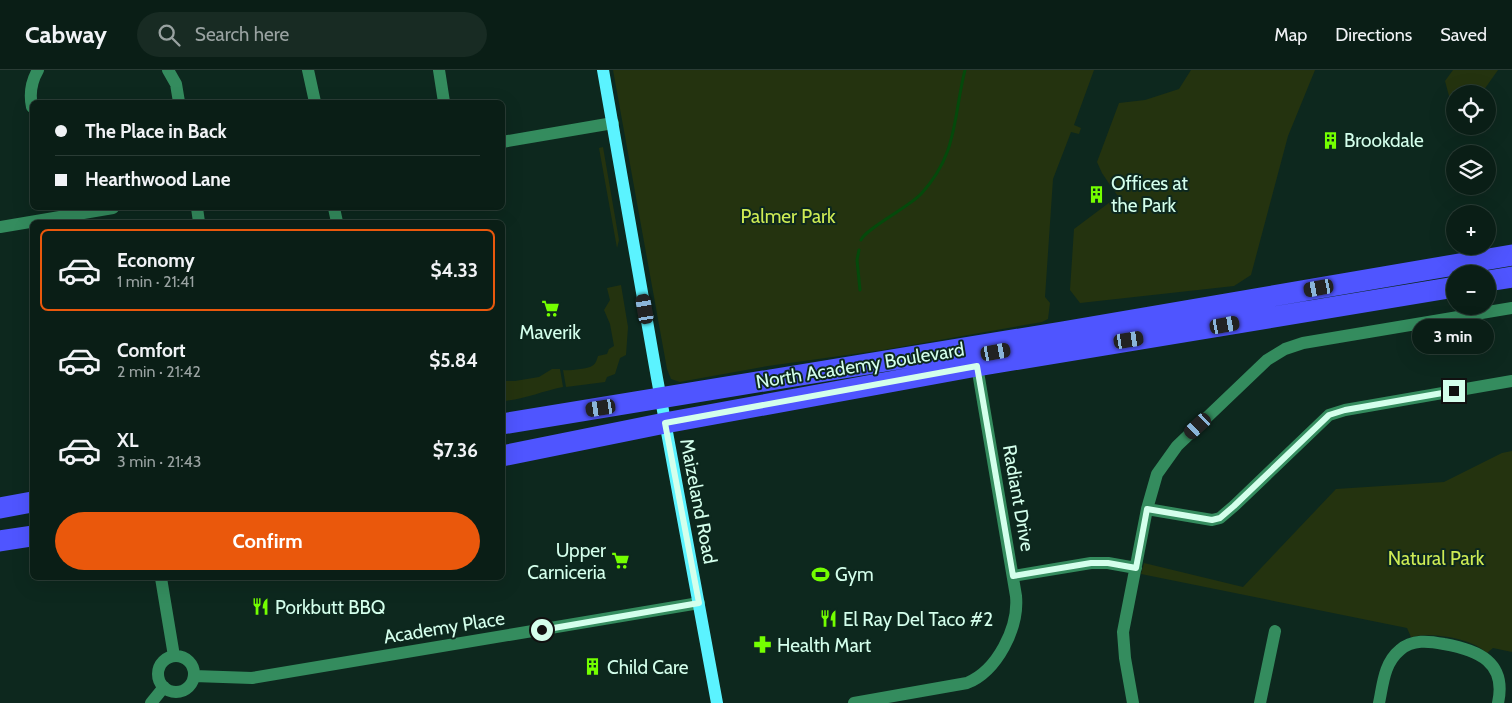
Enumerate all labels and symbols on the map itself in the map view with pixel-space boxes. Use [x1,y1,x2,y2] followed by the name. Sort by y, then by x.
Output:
[1344,129,1424,152] place label: Brookdale
[1320,130,1340,150] building icon: Brookdale
[1111,172,1188,217] place label: Offices at the Park
[1087,184,1107,204] building icon: Offices at the Park
[740,205,836,228] park label: Palmer Park
[1302,278,1335,298] car
[635,293,654,325] car
[540,299,560,319] supermarket icon: Maverik
[1208,315,1241,335] car
[1413,318,1495,354] callout: 3 min
[519,321,581,344] place label: Maverik
[1113,330,1144,350] car
[754,338,966,393] street label: North Academy Boulevard
[979,342,1012,362] car
[1443,380,1465,402] route end
[585,398,616,418] car
[1181,410,1214,442] car
[675,436,722,566] street label: Maizeland Road
[998,443,1039,553] street label: Radiant Drive
[527,539,606,584] place label: Upper Carniceria
[1388,547,1485,570] park label: Natural Park
[610,551,630,571] supermarket icon: Upper Carniceria
[835,563,874,586] place label: Gym
[811,564,831,584] sports icon: Gym
[275,596,386,619] place label: Porkbutt BBQ
[251,597,271,617] restaurant icon: Porkbutt BBQ
[382,607,507,648] street label: Academy Place
[843,608,993,631] place label: El Ray Del Taco #2
[819,609,839,629] restaurant icon: El Ray Del Taco #2
[531,619,553,641] route start
[777,634,872,657] place label: Health Mart
[753,635,773,655] pharmacy icon: Health Mart
[607,656,689,679] place label: Child Care
[583,657,603,677] building icon: Child Care

